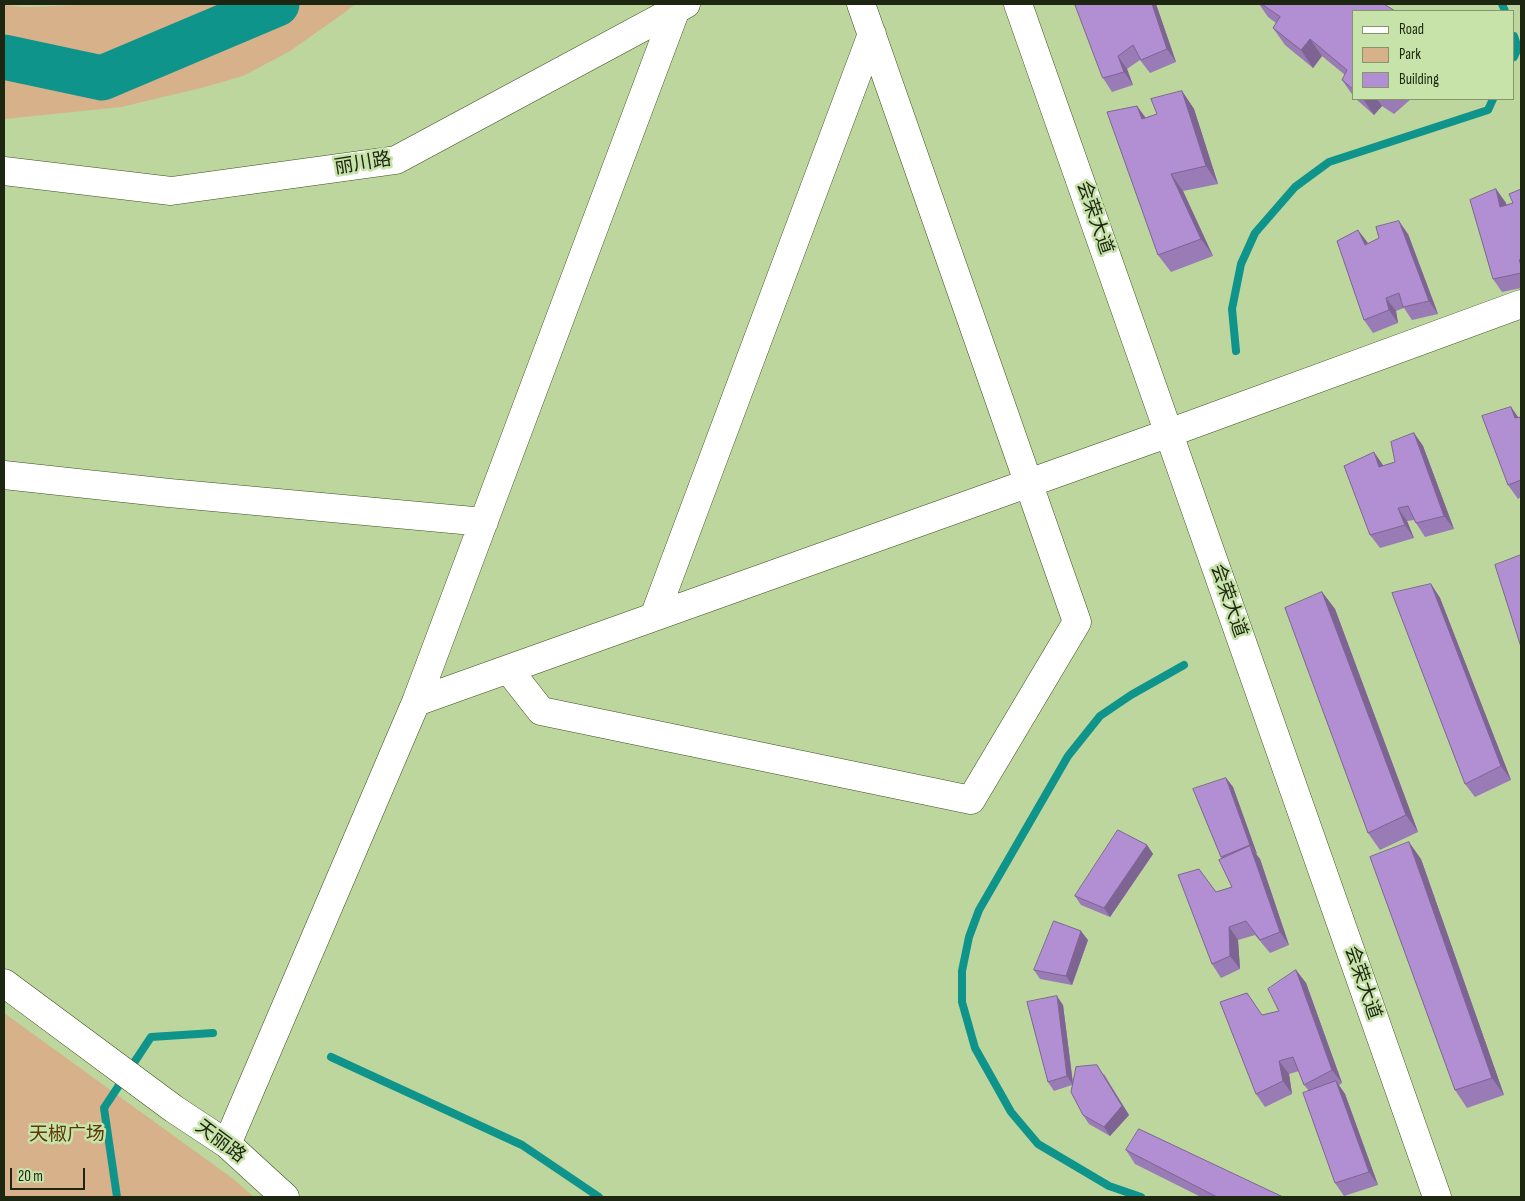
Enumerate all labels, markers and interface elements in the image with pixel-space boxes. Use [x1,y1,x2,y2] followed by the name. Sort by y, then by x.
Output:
[1352,10,1515,100] legend
[1399,20,1424,39] text: Road
[1399,45,1421,64] text: Park
[1399,70,1439,89] text: Building
[333,148,393,180] street label: 丽川路
[1071,178,1117,258] street label: 会荣大道
[1205,561,1251,641] street label: 会荣大道
[1339,943,1385,1023] street label: 会荣大道
[190,1116,250,1168] street label: 天丽路
[29,1124,105,1146] park label: 天椒广场
[12,1158,88,1190] scale bar
[18,1167,43,1186] text: 20 m

